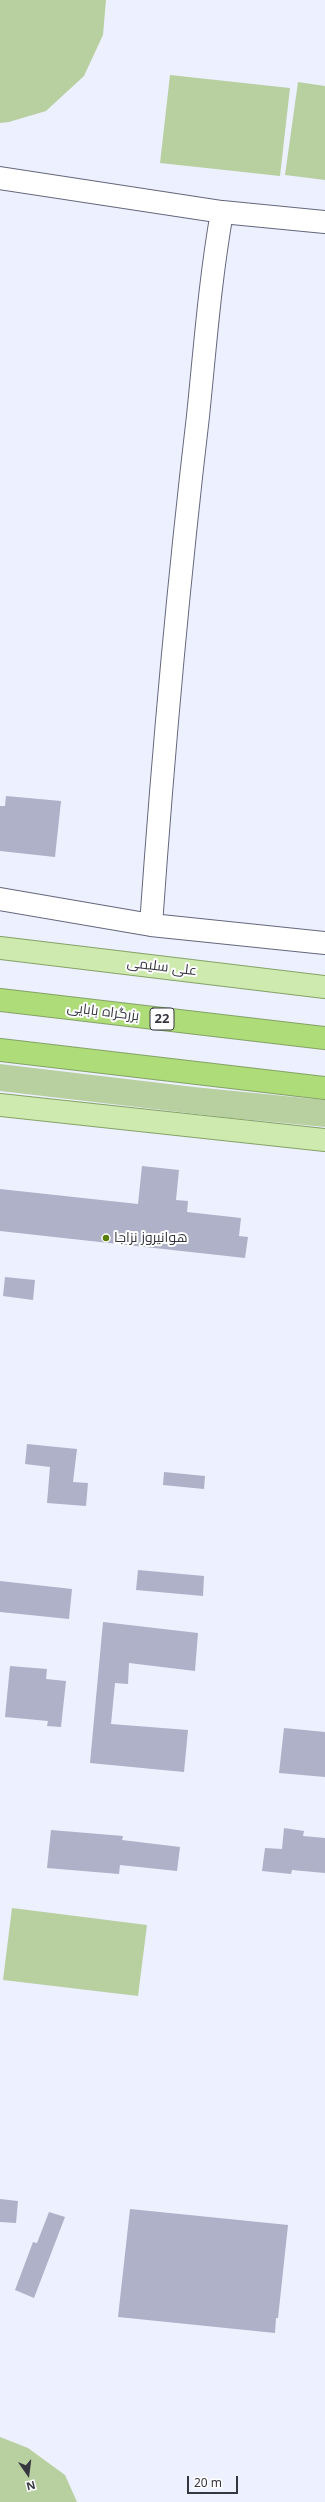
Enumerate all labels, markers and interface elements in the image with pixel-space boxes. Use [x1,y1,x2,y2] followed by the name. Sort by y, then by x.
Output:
[126,954,198,980] street label: علی سلیمی
[66,999,140,1025] street label: بزرگراه بابایی
[150,1008,174,1030] road number: 22
[114,1230,188,1246] place label: هوانیروز نزاجا
[101,1233,111,1243] marker: هوانیروز نزاجا
[8,2454,48,2494] north arrow
[189,2468,240,2494] scale bar
[194,2474,222,2491] text: 20 m
[25,2478,37,2494] text: N

